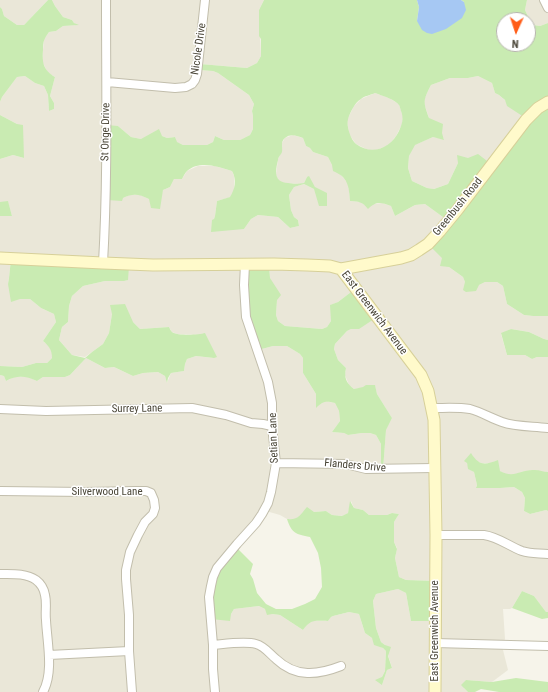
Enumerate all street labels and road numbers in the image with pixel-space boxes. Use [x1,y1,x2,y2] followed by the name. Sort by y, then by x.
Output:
[189,22,209,76] street label: Nicole Drive
[99,103,113,161] street label: St Onge Drive
[431,175,485,239] street label: Greenbush Road
[338,269,410,357] street label: East Greenwich Avenue
[111,402,163,416] street label: Surrey Lane
[267,412,281,464] street label: Setian Lane
[324,457,386,475] street label: Flanders Drive
[71,485,143,499] street label: Silverwood Lane
[428,580,442,682] street label: East Greenwich Avenue

